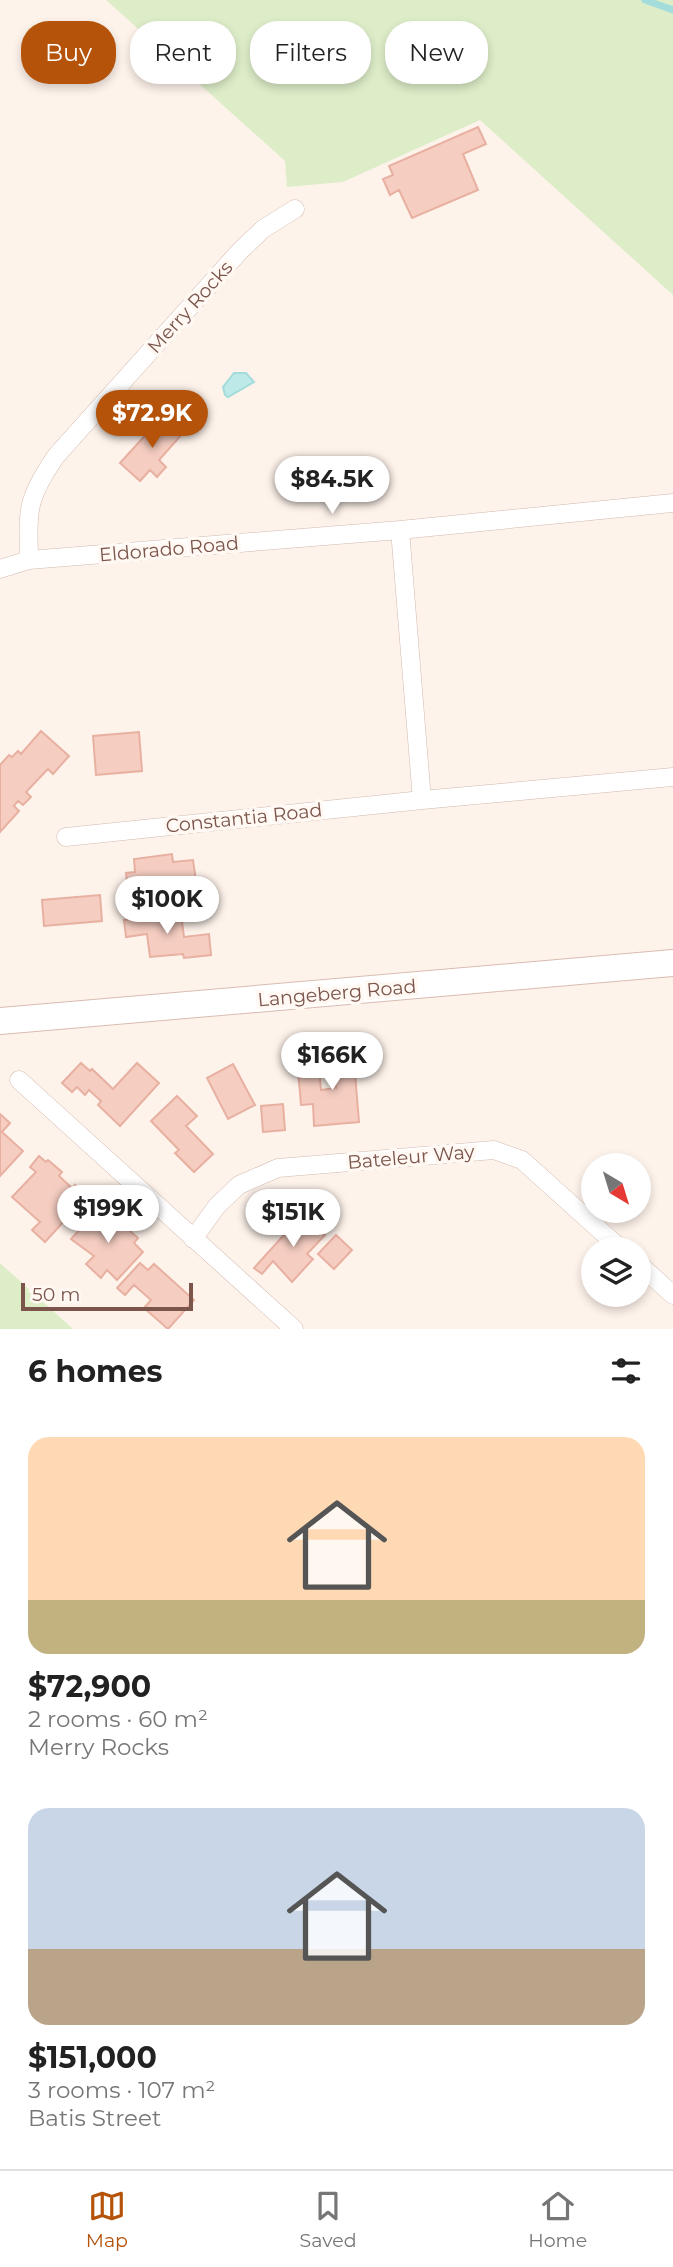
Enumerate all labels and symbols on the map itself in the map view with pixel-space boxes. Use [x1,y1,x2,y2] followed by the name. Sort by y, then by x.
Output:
[143,256,237,358] street label: Merry Rocks
[95,391,209,450] pin: $72.9K
[275,456,389,516] pin: $84.5K
[98,531,240,567] street label: Eldorado Road
[165,798,323,838] street label: Constantia Road
[118,876,216,936] pin: $100K
[257,975,417,1011] street label: Langeberg Road
[283,1032,381,1092] pin: $166K
[346,1140,476,1174] street label: Bateleur Way
[581,1153,651,1223] north arrow
[59,1186,157,1245] pin: $199K
[244,1190,342,1249] pin: $151K
[21,1280,192,1312] scale bar

